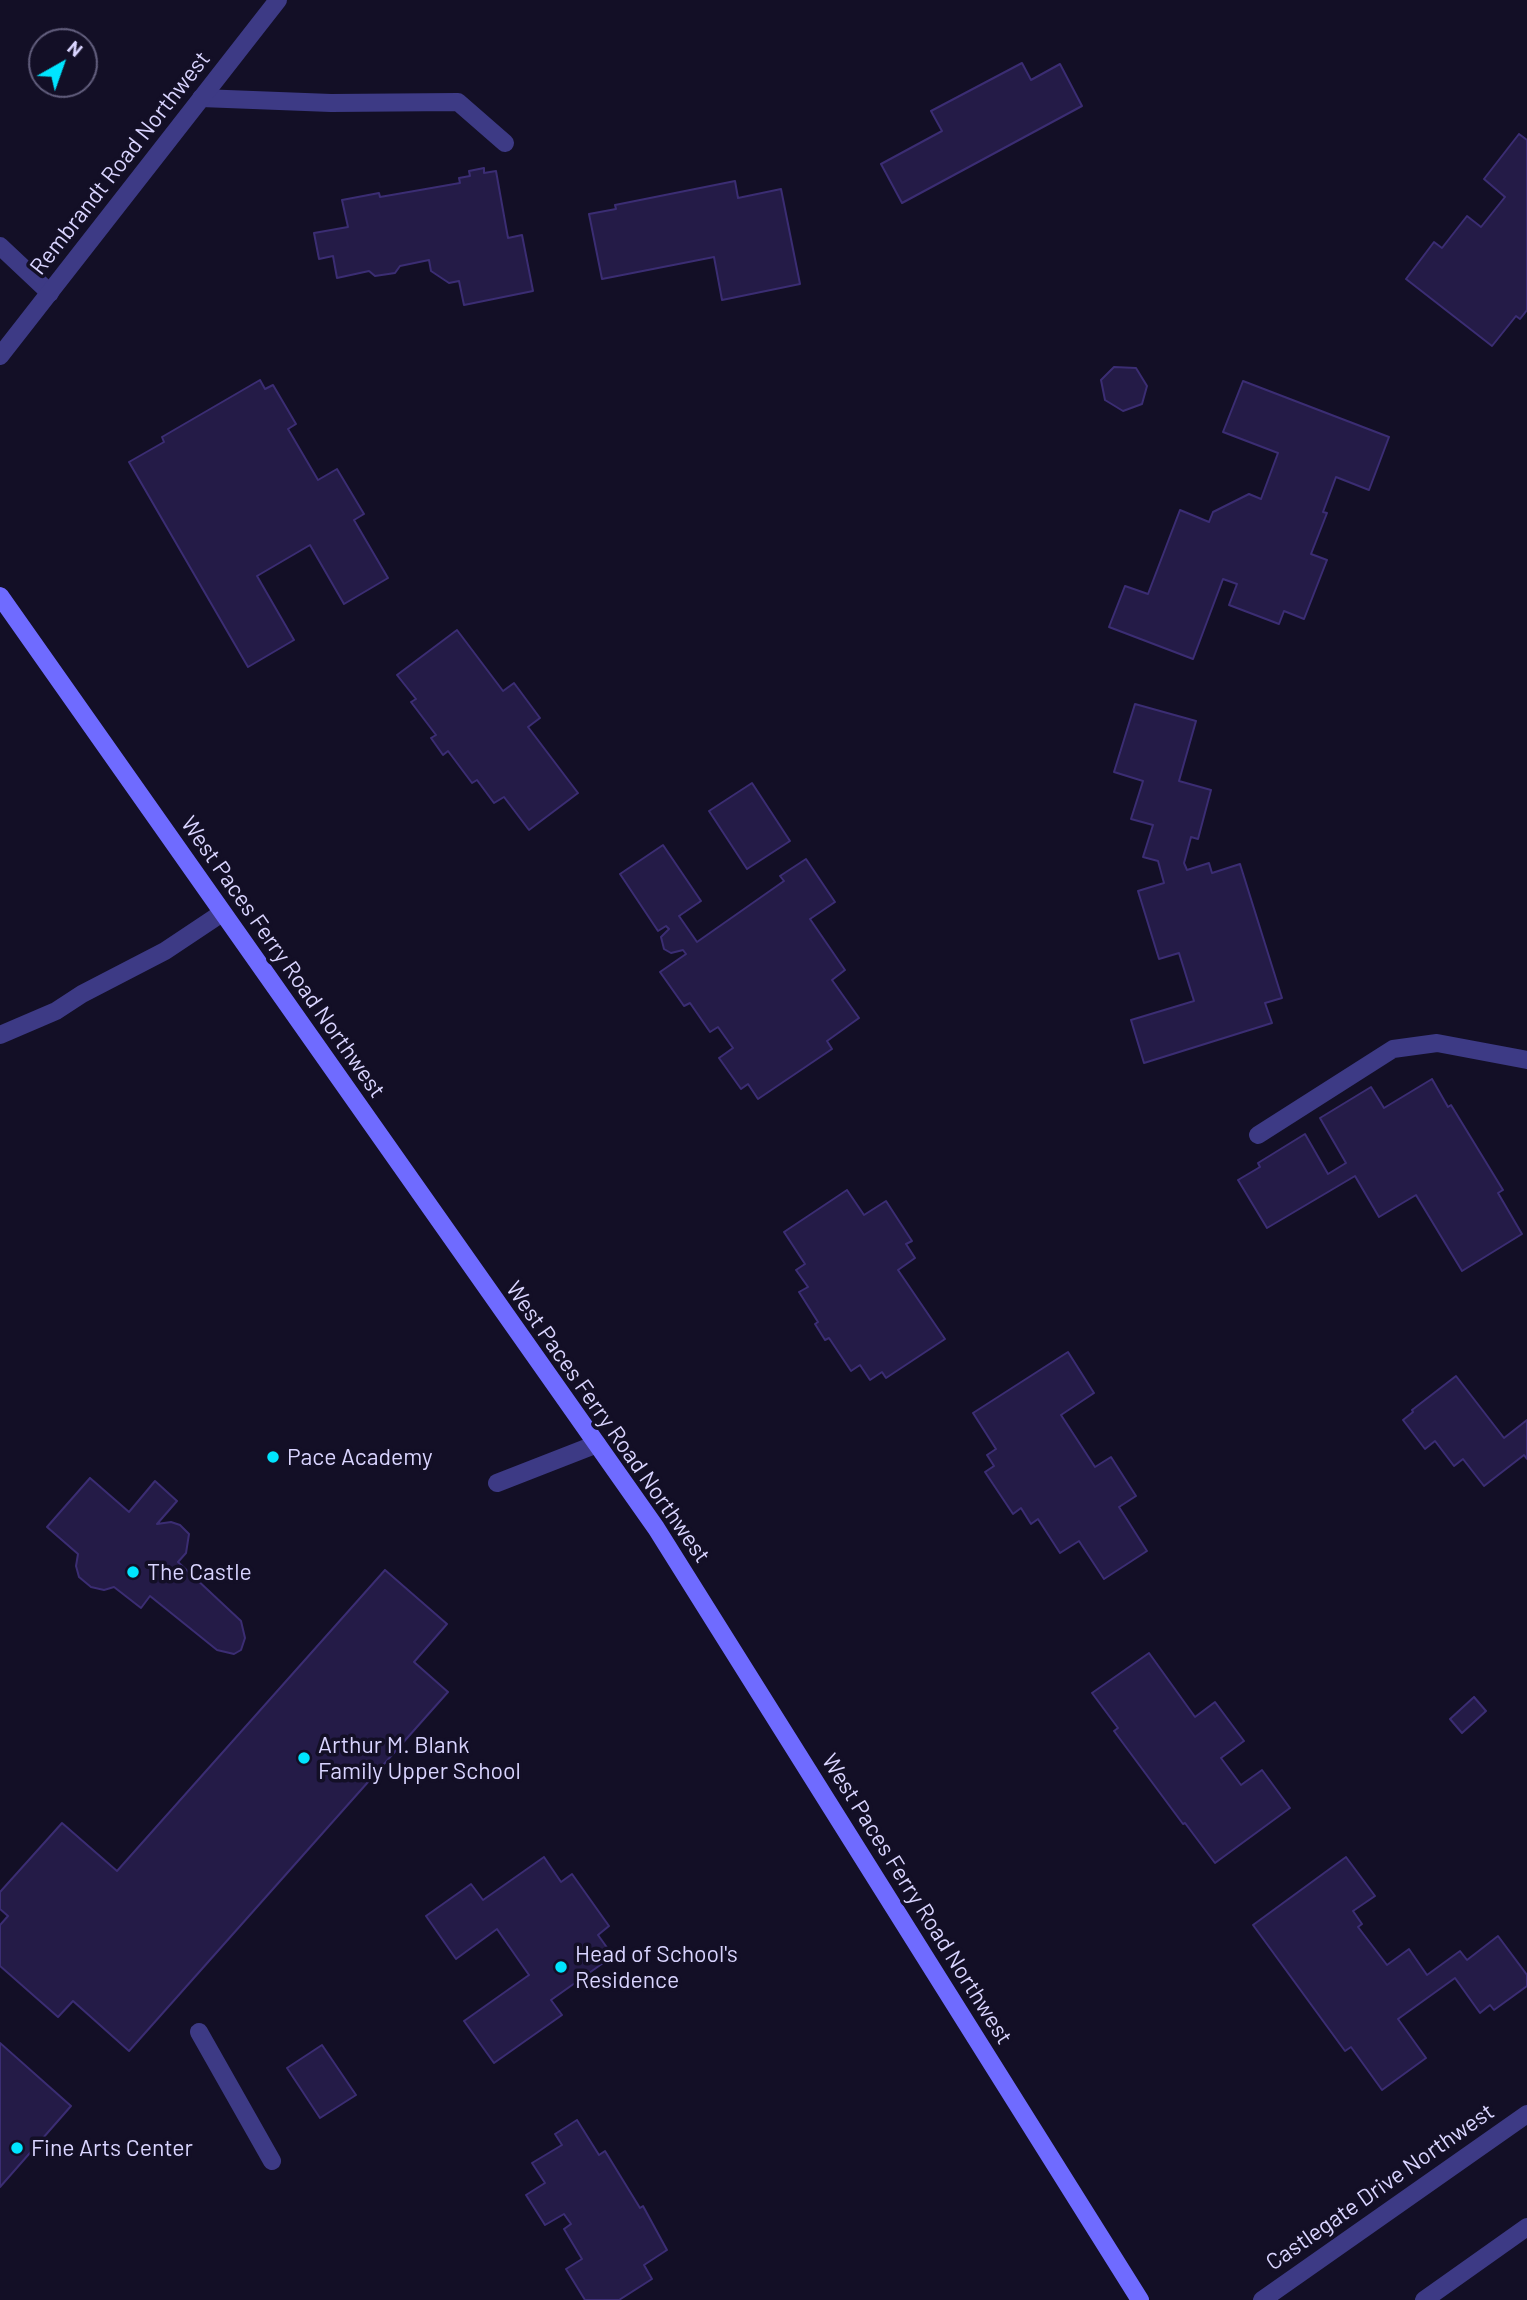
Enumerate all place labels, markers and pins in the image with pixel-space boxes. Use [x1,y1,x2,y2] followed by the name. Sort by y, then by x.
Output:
[287,1443,433,1471] place label: Pace Academy
[265,1449,281,1465] marker: Pace Academy
[147,1558,252,1586] place label: The Castle
[125,1564,141,1580] marker: The Castle
[318,1731,521,1785] place label: Arthur M. Blank Family Upper School
[296,1750,312,1766] marker: Arthur M. Blank Family Upper School
[575,1940,738,1994] place label: Head of School's Residence
[553,1959,569,1975] marker: Head of School's Residence
[31,2134,193,2162] place label: Fine Arts Center
[9,2140,25,2156] marker: Fine Arts Center

